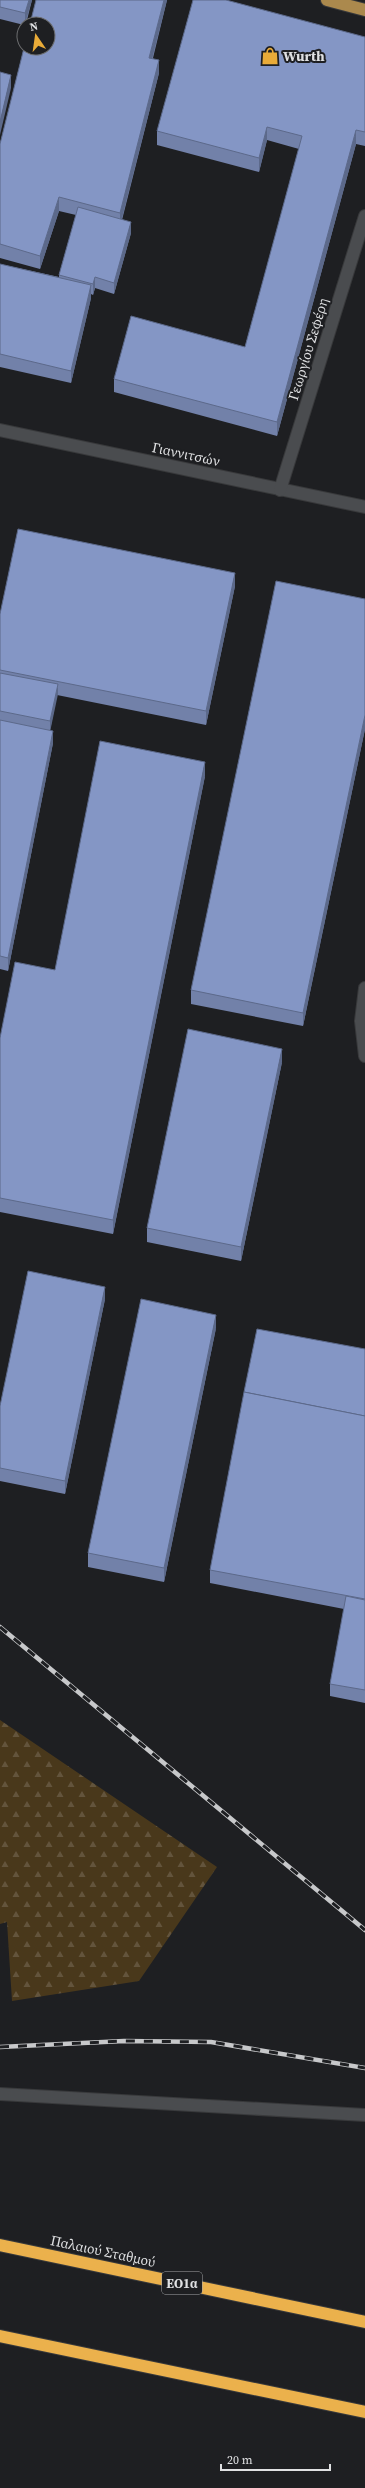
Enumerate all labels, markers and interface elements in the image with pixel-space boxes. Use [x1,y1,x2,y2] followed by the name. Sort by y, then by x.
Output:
[16,16,56,56] north arrow
[28,19,39,35] text: N
[260,46,280,66] shop icon: Wurth
[283,46,325,66] place label: Wurth
[283,295,333,403] street label: Γεωργίου Σεφέρη
[150,437,222,471] street label: Γιαννιτσών
[49,2230,157,2272] street label: Παλαιού Σταθμού
[162,2272,202,2294] road number: ΕΟ1α
[221,2446,330,2472] scale bar
[227,2452,253,2468] text: 20 m

